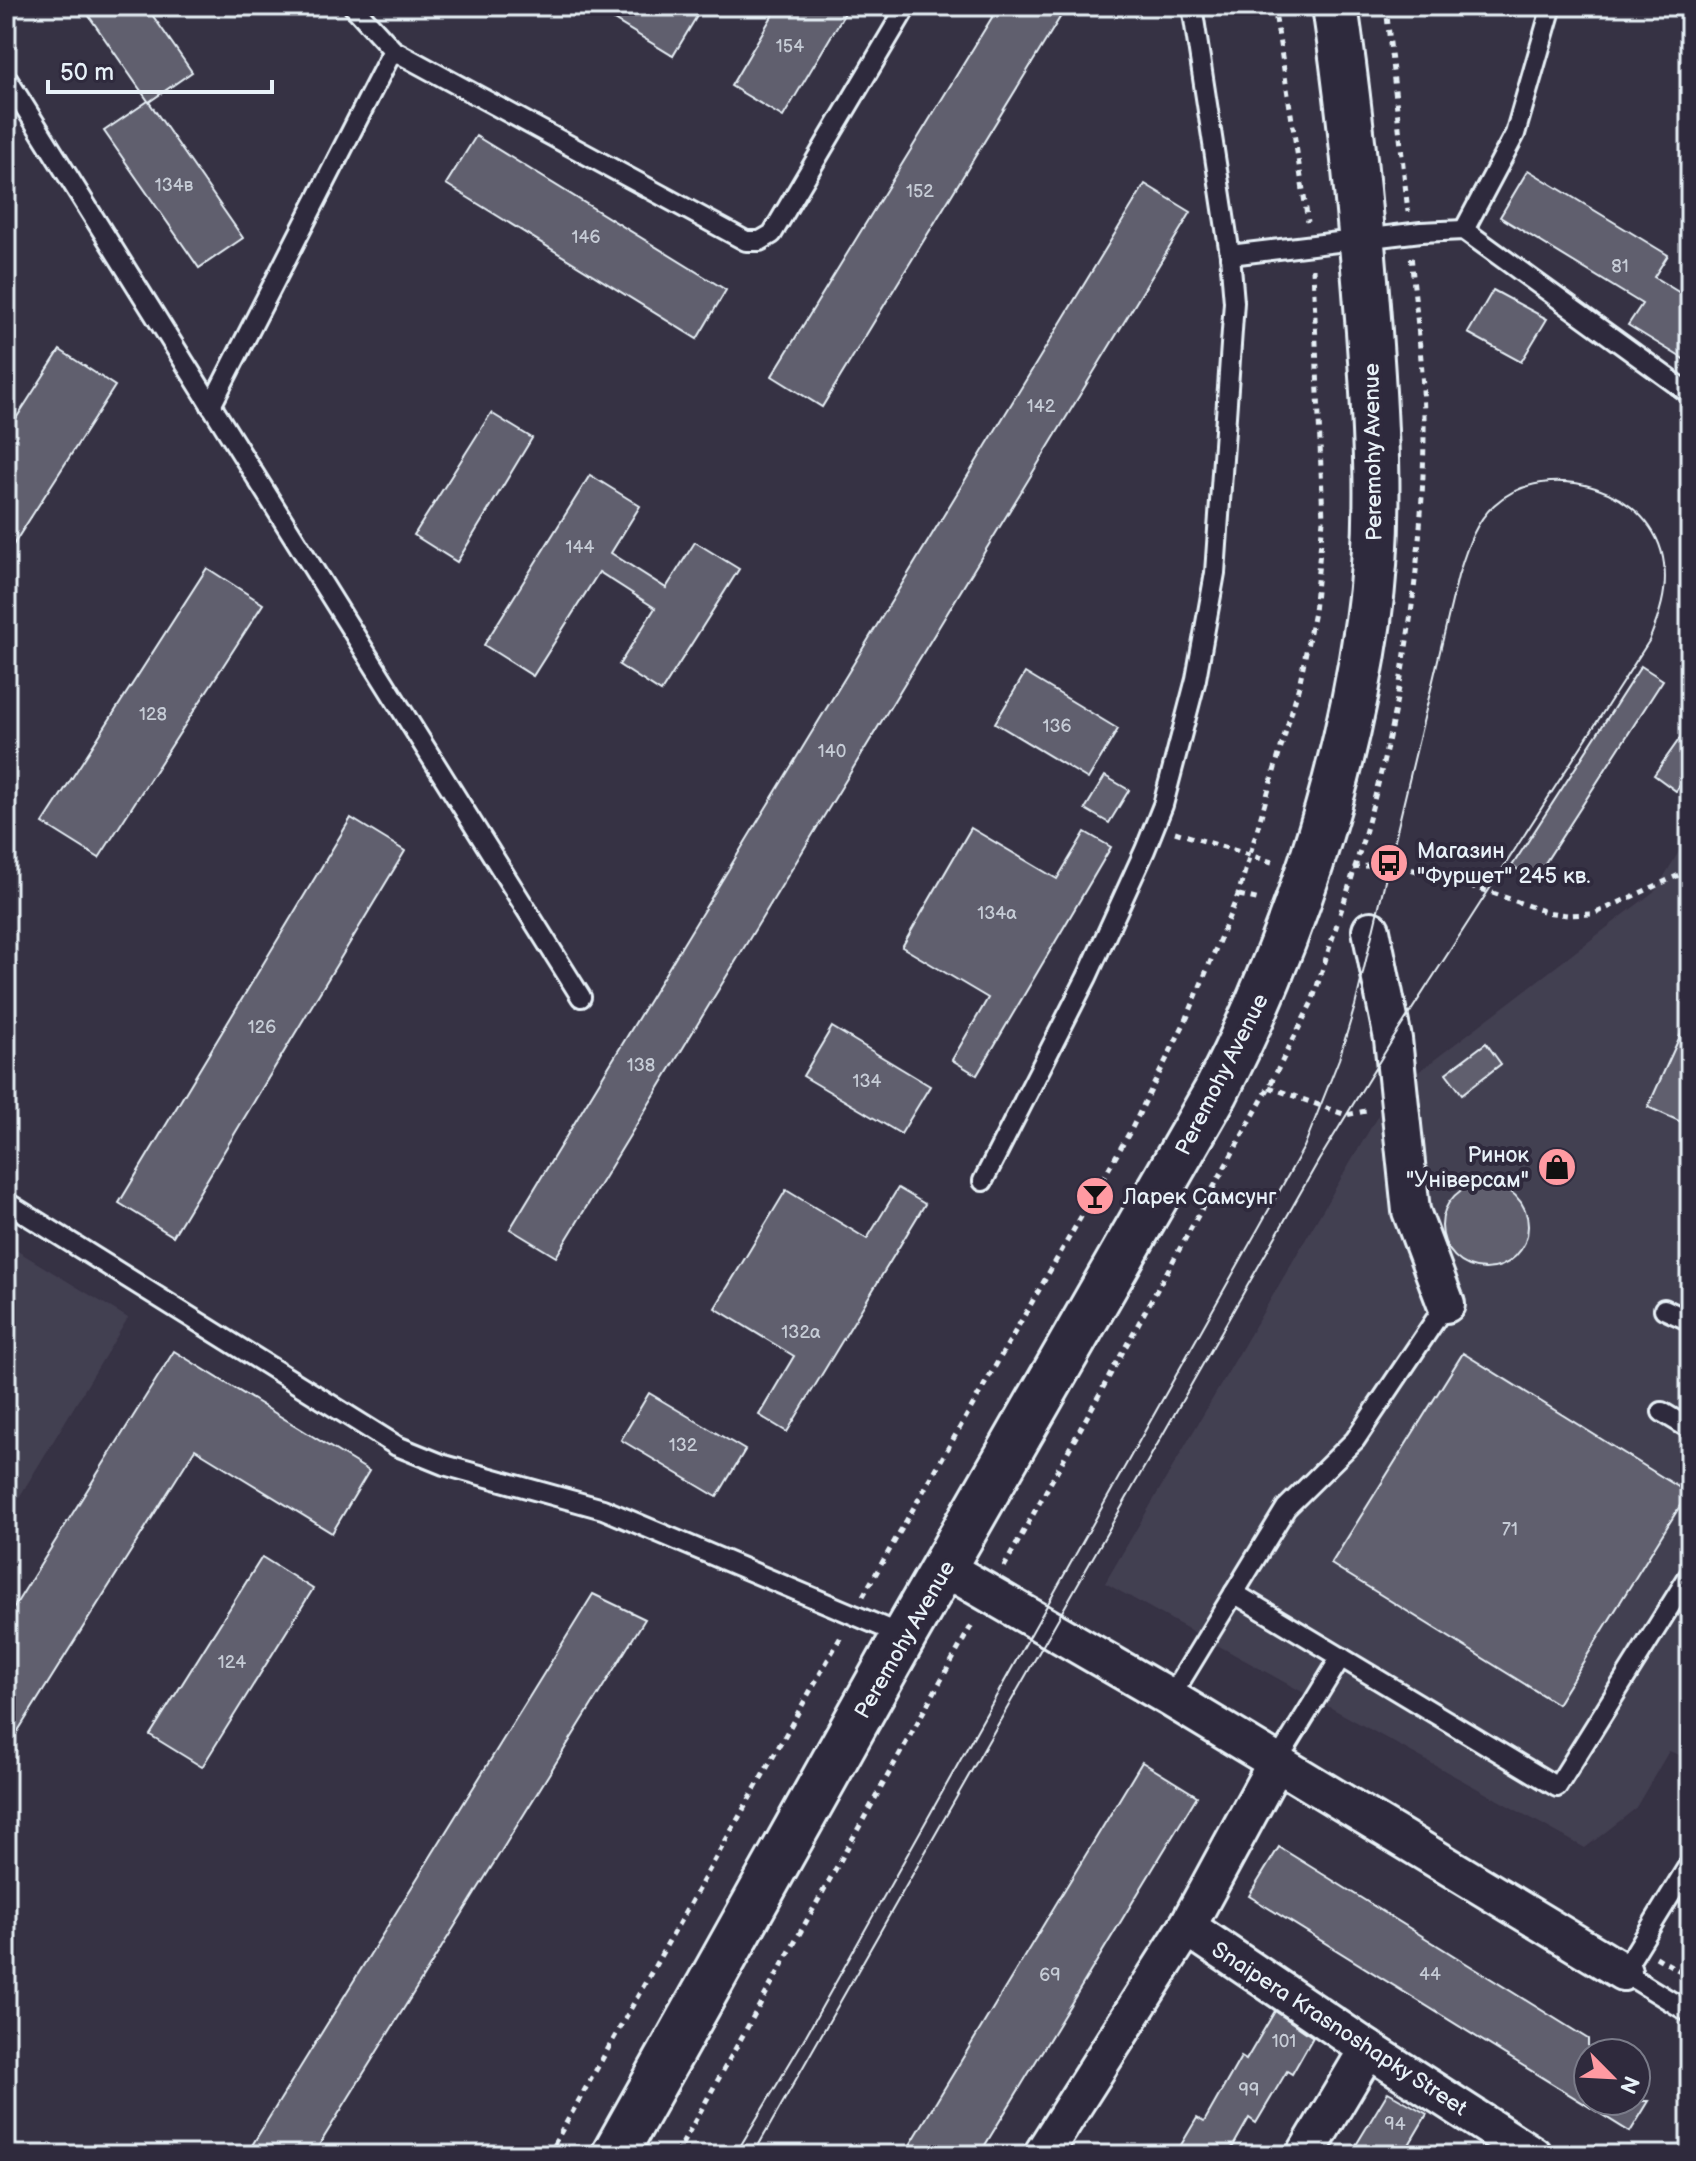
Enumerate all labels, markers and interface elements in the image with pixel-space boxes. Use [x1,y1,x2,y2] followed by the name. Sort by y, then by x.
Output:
[776,36,804,57] house number: 154
[48,44,272,94] scale bar
[60,58,114,87] text: 50 m
[155,175,194,196] house number: 134в
[906,181,934,202] house number: 152
[572,227,600,248] house number: 146
[1611,256,1629,277] house number: 81
[1358,363,1389,541] street label: Peremohy Avenue
[1027,396,1056,417] house number: 142
[566,537,594,558] house number: 144
[139,704,167,725] house number: 128
[1042,716,1072,737] house number: 136
[818,741,846,762] house number: 140
[1417,838,1591,890] place label: Магазин "Фуршет" 245 кв.
[1368,842,1410,884] bus stop icon: Магазин "Фуршет" 245 кв.
[977,903,1017,924] house number: 134а
[1170,989,1275,1160] street label: Peremohy Avenue
[248,1017,276,1038] house number: 126
[627,1055,655,1076] house number: 138
[852,1071,882,1092] house number: 134
[1406,1142,1529,1194] place label: Ринок "Універсам"
[1536,1146,1578,1188] shop icon: Ринок "Універсам"
[1074,1175,1116,1217] bar icon: Ларек Самсунг
[1122,1184,1277,1211] place label: Ларек Самсунг
[781,1322,821,1343] house number: 132а
[669,1435,698,1456] house number: 132
[1502,1519,1518,1540] house number: 71
[849,1556,961,1723] street label: Peremohy Avenue
[218,1652,246,1673] house number: 124
[1207,1937,1472,2122] street label: Snaipera Krasnoshapky Street
[1419,1964,1441,1985] house number: 44
[1039,1965,1061,1986] house number: 69
[1272,2031,1296,2052] house number: 101
[1572,2037,1652,2117] north arrow
[1613,2071,1645,2098] text: N
[1239,2080,1259,2101] house number: 99
[1384,2114,1406,2135] house number: 94

